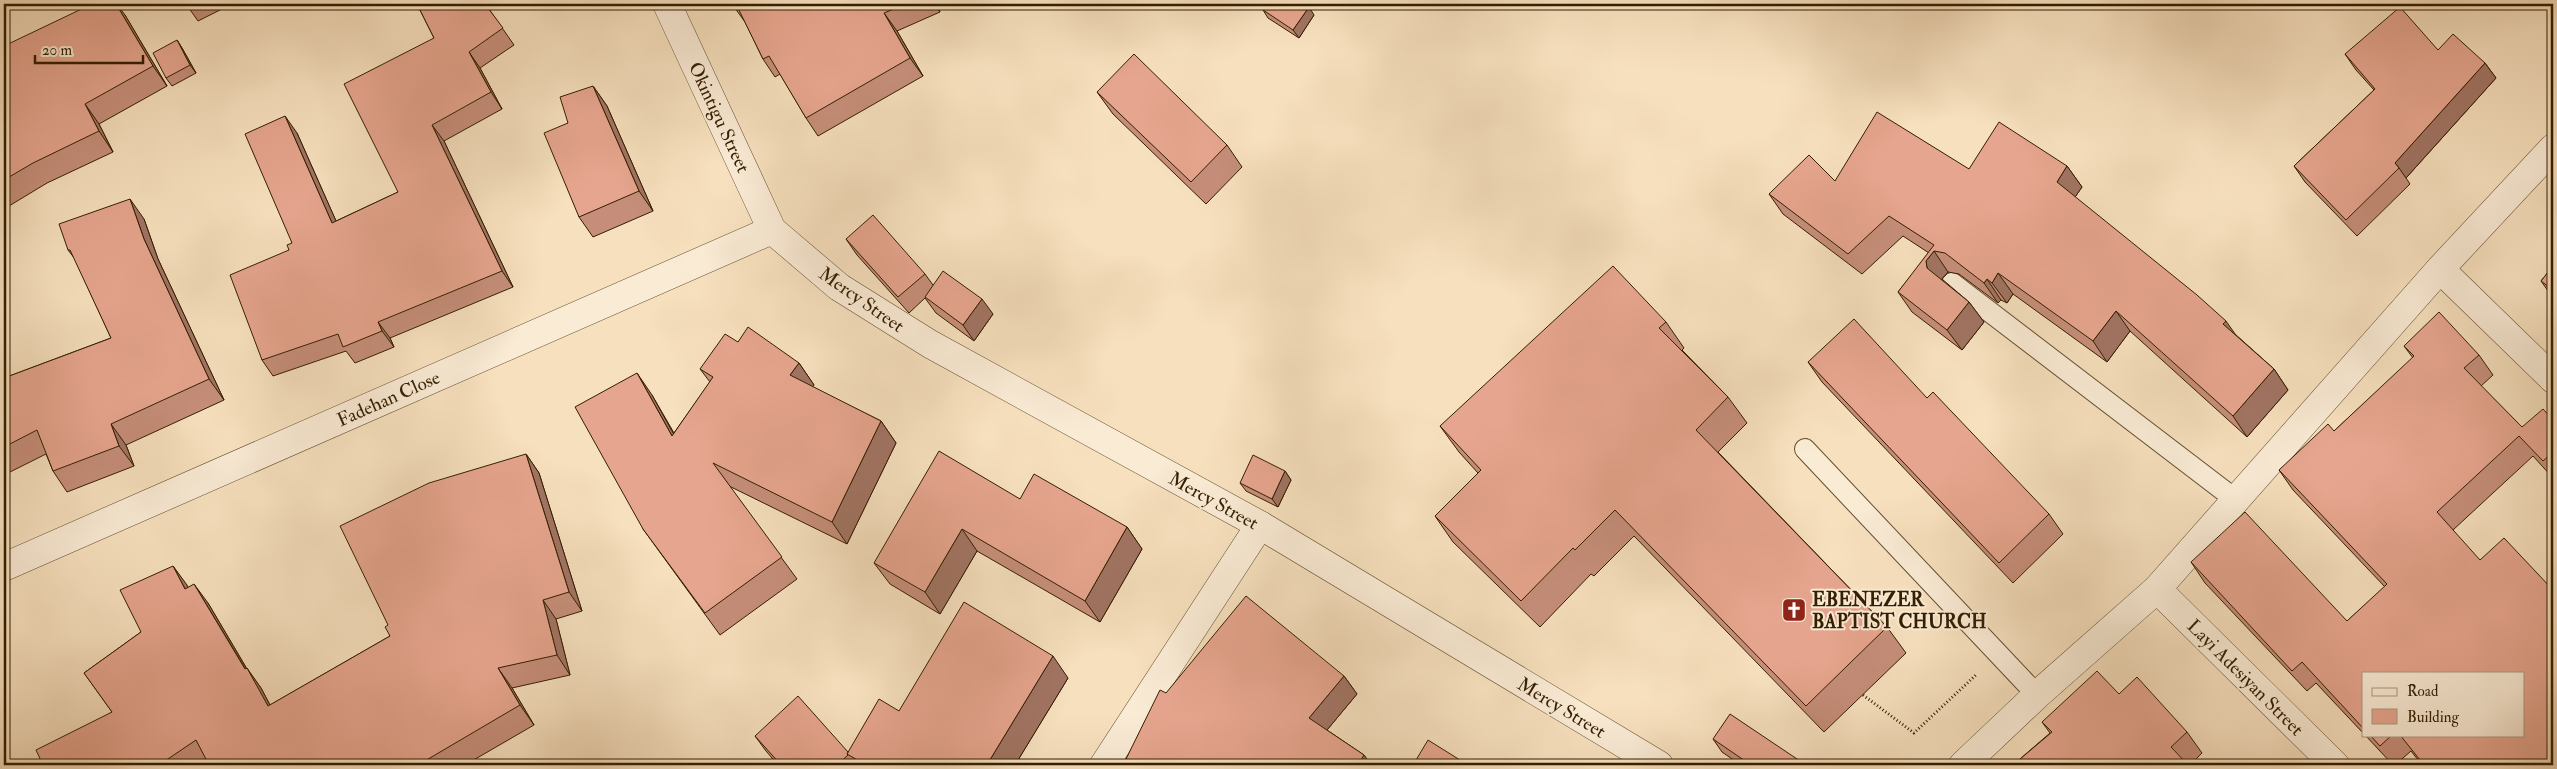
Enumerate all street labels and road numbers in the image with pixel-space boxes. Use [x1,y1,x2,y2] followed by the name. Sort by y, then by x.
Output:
[683,58,755,177] street label: Okintigu Street
[814,262,909,338] street label: Mercy Street
[333,365,444,432] street label: Fadehan Close
[1164,466,1263,535] street label: Mercy Street
[2182,614,2309,741] street label: Layi Adesiyan Street
[1513,672,1610,744] street label: Mercy Street

